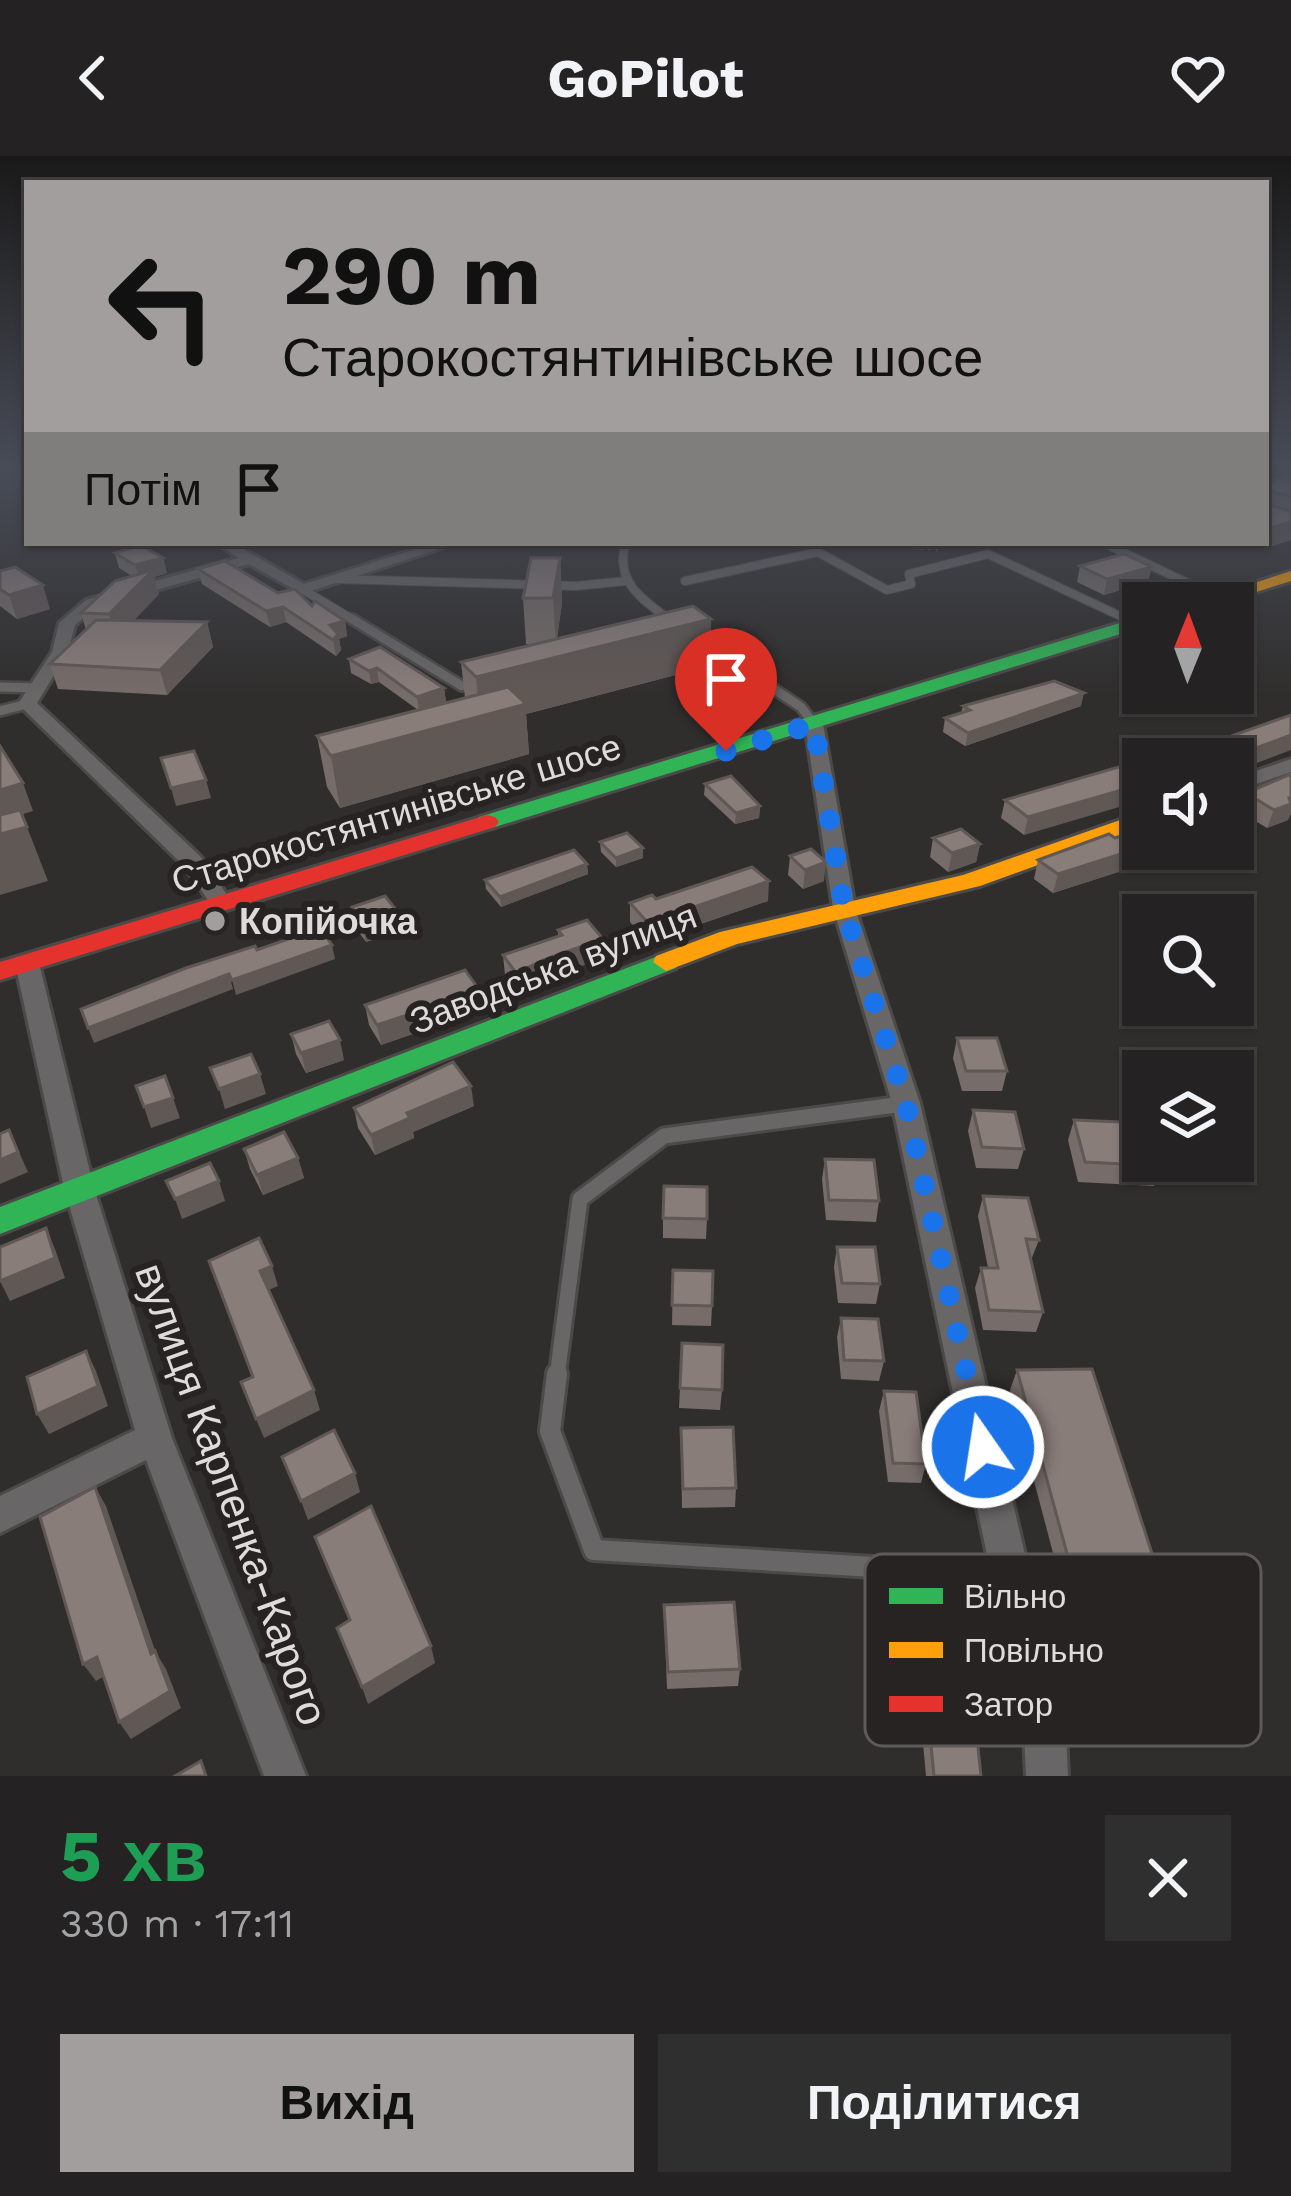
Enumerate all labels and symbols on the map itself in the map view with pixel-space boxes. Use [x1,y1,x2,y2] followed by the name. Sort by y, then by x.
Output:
[1122,582,1254,714] north arrow
[675,628,777,751] pin
[167,726,626,902] street label: Старокостянтинівське шосе
[404,895,702,1043] street label: Заводська вулиця
[239,901,418,943] place label: Копійочка
[202,908,228,934] marker: Копійочка
[125,1257,338,1732] street label: вулиця Карпенка-Карого
[920,1384,1046,1510] position arrow
[865,1554,1261,1746] legend
[964,1577,1066,1616] text: Вільно
[964,1631,1104,1670] text: Повільно
[964,1685,1053,1724] text: Затор

